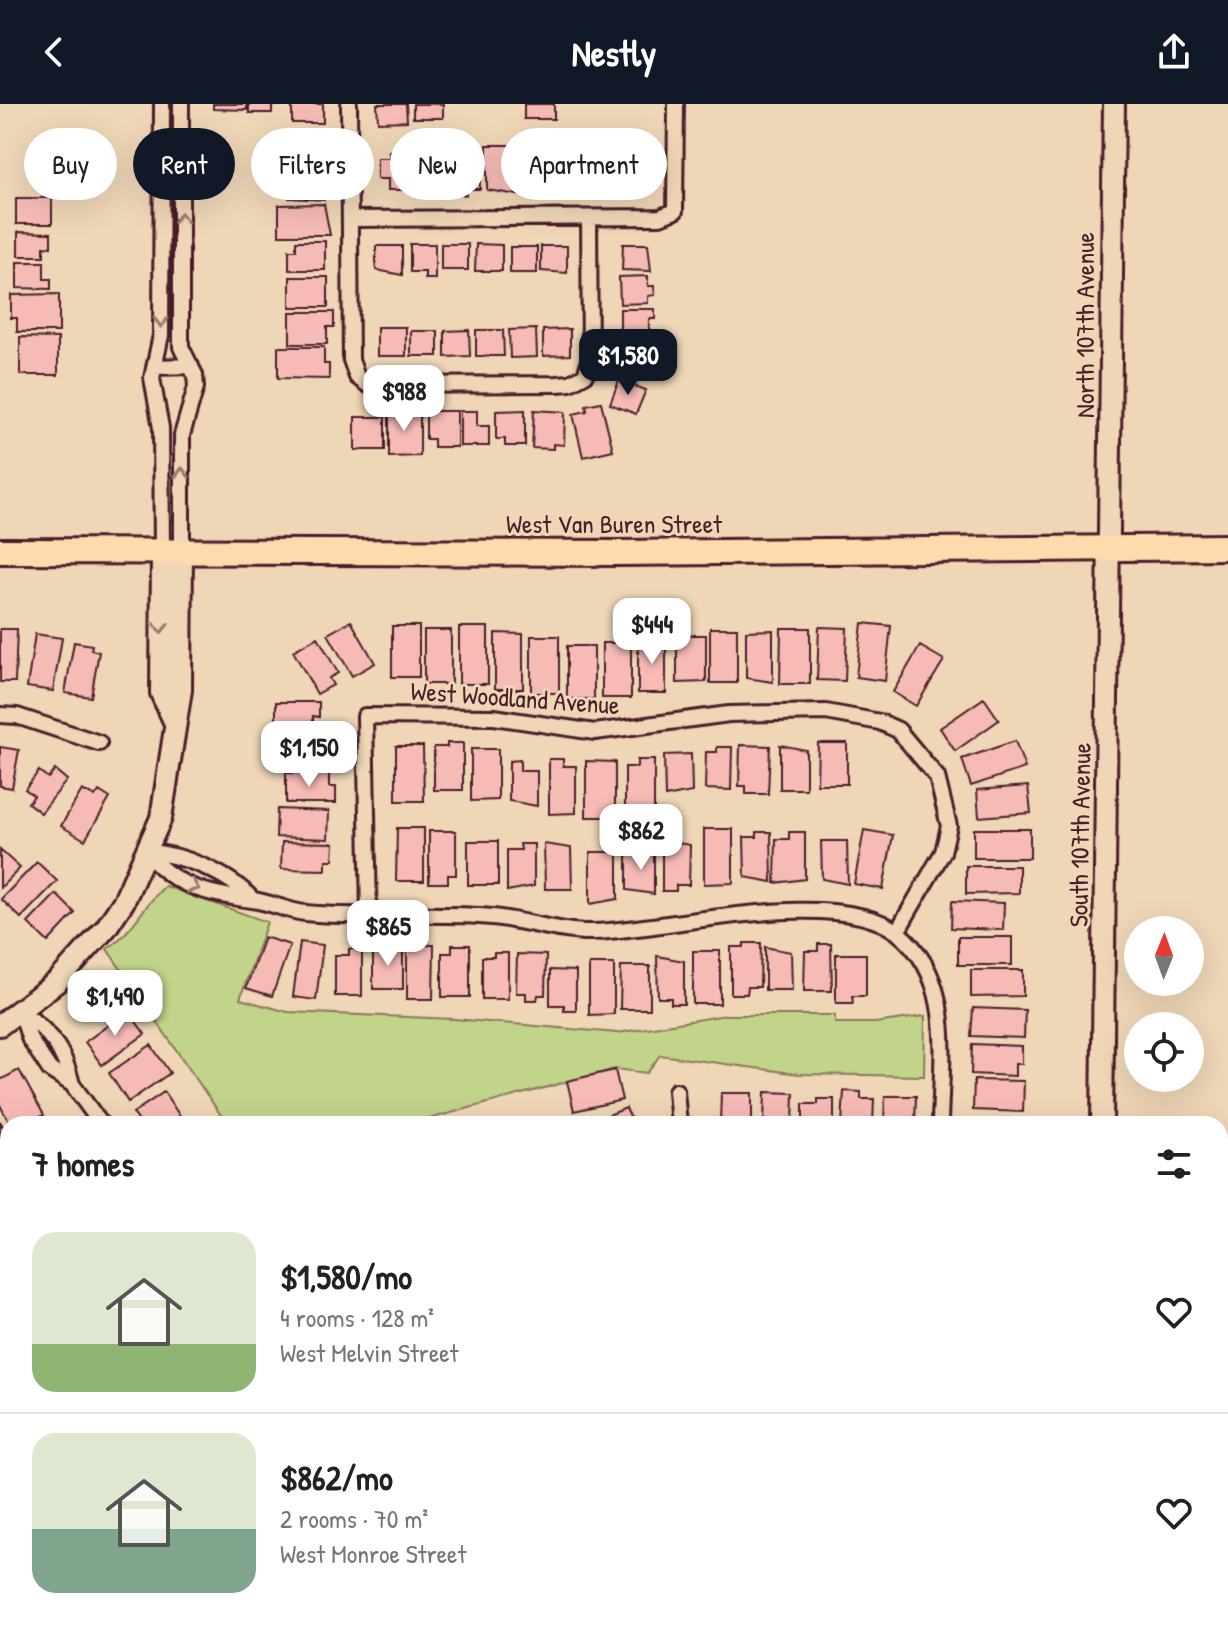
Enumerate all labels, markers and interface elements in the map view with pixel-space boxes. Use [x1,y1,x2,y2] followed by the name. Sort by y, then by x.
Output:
[572,28,656,77] text: Nestly
[32,30,76,74] icon: back
[1152,30,1196,74] icon: share
[24,128,117,200] chip: Buy
[133,128,235,200] chip: Rent
[251,128,374,200] chip: Filters
[390,128,485,200] chip: New
[501,128,667,200] chip: Apartment
[172,211,190,224] one-way arrow
[1067,232,1102,418] street label: North 107th Avenue
[152,316,170,329] one-way arrow
[563,329,693,397] pin: $1,580
[597,337,659,372] text: $1,580
[357,365,451,433] pin: $988
[381,373,427,408] text: $988
[173,466,191,479] one-way arrow
[506,506,723,541] street label: West Van Buren Street
[605,598,699,666] pin: $444
[631,606,673,641] text: $444
[152,622,170,635] one-way arrow
[409,673,621,722] street label: West Woodland Avenue
[244,721,374,789] pin: $1,150
[279,729,339,764] text: $1,150
[1060,742,1099,927] street label: South 107th Avenue
[594,804,688,872] pin: $862
[618,812,664,847] text: $862
[186,877,200,894] one-way arrow
[341,900,435,968] pin: $865
[365,908,411,943] text: $865
[1124,916,1204,996] north arrow
[1124,916,1204,1092] map controls
[50,970,180,1038] pin: $1,490
[86,978,144,1013] text: $1,490
[1124,1012,1204,1092] button: locate
[32,1141,134,1187] text: 7 homes
[1152,1142,1196,1186] icon: filters
[280,1254,412,1300] text: $1,580/mo
[96,1264,192,1360] icon: home
[1152,1290,1196,1334] icon: heart
[280,1300,434,1335] text: 4 rooms · 128 m²
[280,1335,459,1370] text: West Melvin Street
[280,1455,393,1501] text: $862/mo
[96,1465,192,1561] icon: home
[1152,1491,1196,1535] icon: heart
[280,1501,428,1536] text: 2 rooms · 70 m²
[280,1536,466,1571] text: West Monroe Street

